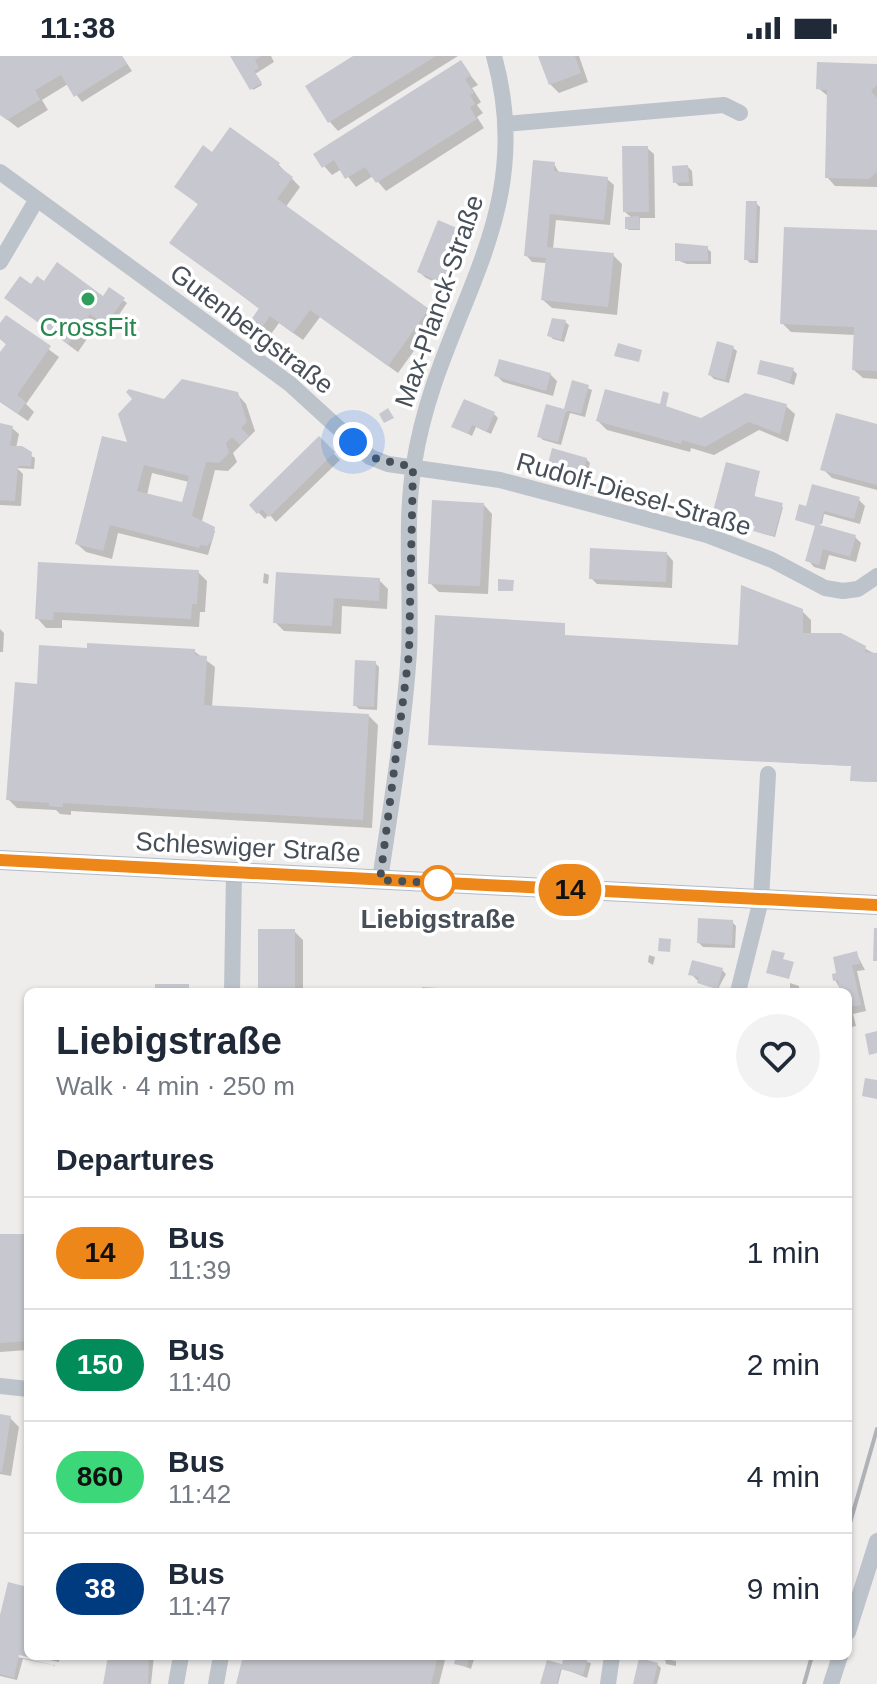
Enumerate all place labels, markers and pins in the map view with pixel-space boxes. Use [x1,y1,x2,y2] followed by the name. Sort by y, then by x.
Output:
[79,290,97,308] marker: CrossFit
[40,312,137,342] place label: CrossFit
[421,866,455,900] marker: Liebigstraße
[361,904,515,934] place label: Liebigstraße

